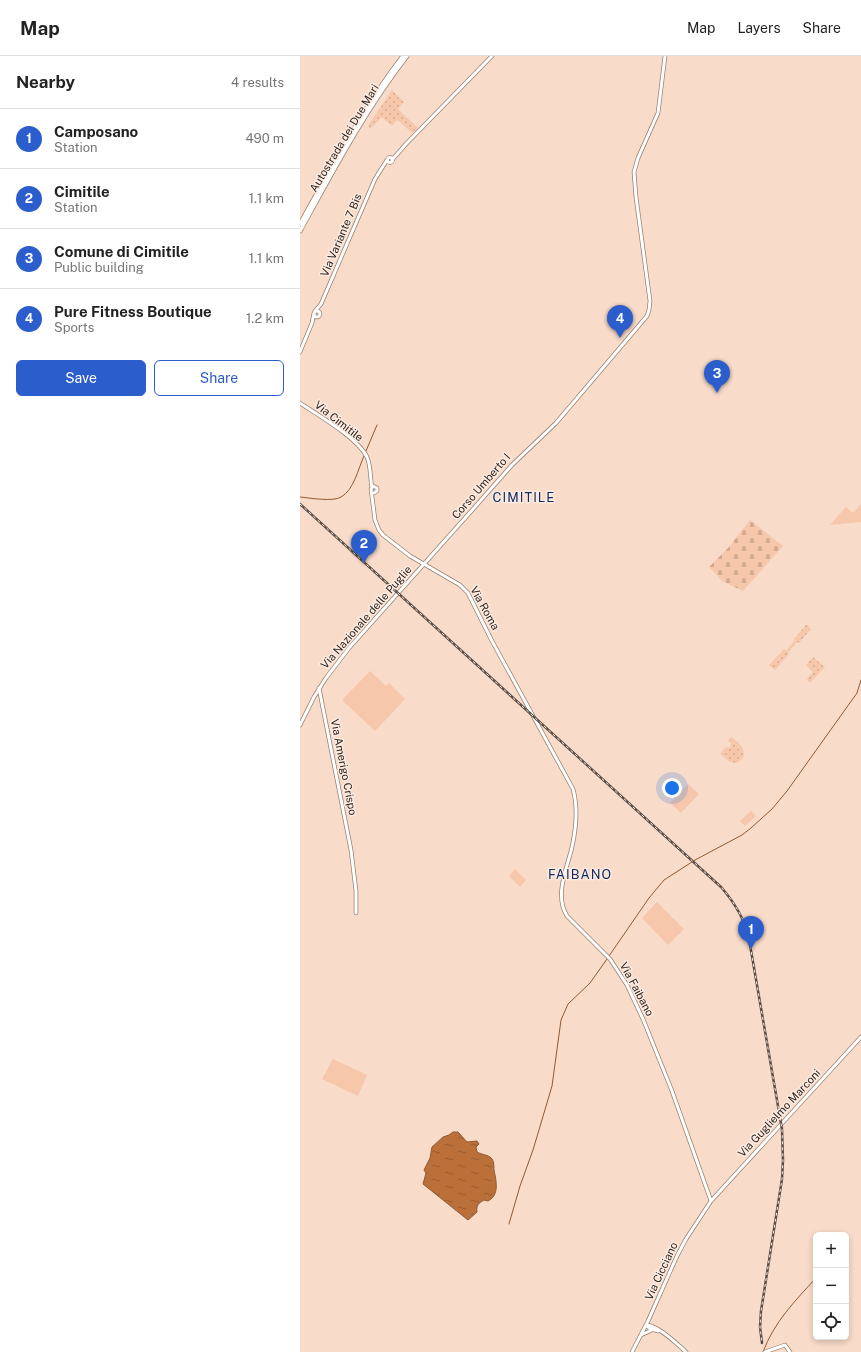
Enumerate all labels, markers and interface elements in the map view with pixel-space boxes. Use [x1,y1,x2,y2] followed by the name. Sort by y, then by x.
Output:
[20,17,60,39] text: Map
[687,20,715,36] text: Map
[737,20,781,36] text: Layers
[803,20,841,36] text: Share
[16,72,75,92] text: Nearby
[231,75,284,90] text: 4 results
[307,82,381,194] street label: Autostrada dei Due Mari
[54,123,138,140] text: Camposano
[26,131,32,146] text: 1
[245,131,284,146] text: 490 m
[54,140,98,155] text: Station
[54,183,110,200] text: Cimitile
[25,191,33,206] text: 2
[249,191,284,206] text: 1.1 km
[318,191,364,278] street label: Via Variante 7 Bis
[54,200,98,215] text: Station
[54,243,189,260] text: Comune di Cimitile
[25,251,33,266] text: 3
[249,251,284,266] text: 1.1 km
[54,260,144,275] text: Public building
[54,303,212,320] text: Pure Fitness Boutique
[607,305,633,338] pin: 4
[25,311,33,326] text: 4
[246,311,284,326] text: 1.2 km
[54,320,94,335] text: Sports
[16,360,146,396] button: Save
[154,360,284,396] button: Share
[704,360,730,393] pin: 3
[313,398,365,444] street label: Via Cimitile
[449,451,513,521] street label: Corso Umberto I
[493,490,555,505] district label: CIMITILE
[351,530,377,563] pin: 2
[318,563,414,671] street label: Via Nazionale delle Puglie
[468,584,502,632] street label: Via Roma
[329,718,359,816] street label: Via Amerigo Crispo
[662,778,682,798] your location
[548,867,612,882] district label: FAIBANO
[738,916,764,949] pin: 1
[618,960,656,1018] street label: Via Faibano
[735,1067,823,1159] street label: Via Guglielmo Marconi
[813,1232,849,1340] map controls
[813,1232,849,1268] button: +
[642,1240,680,1302] street label: Via Cicciano
[813,1268,849,1304] button: −
[813,1304,849,1340] button: locate

